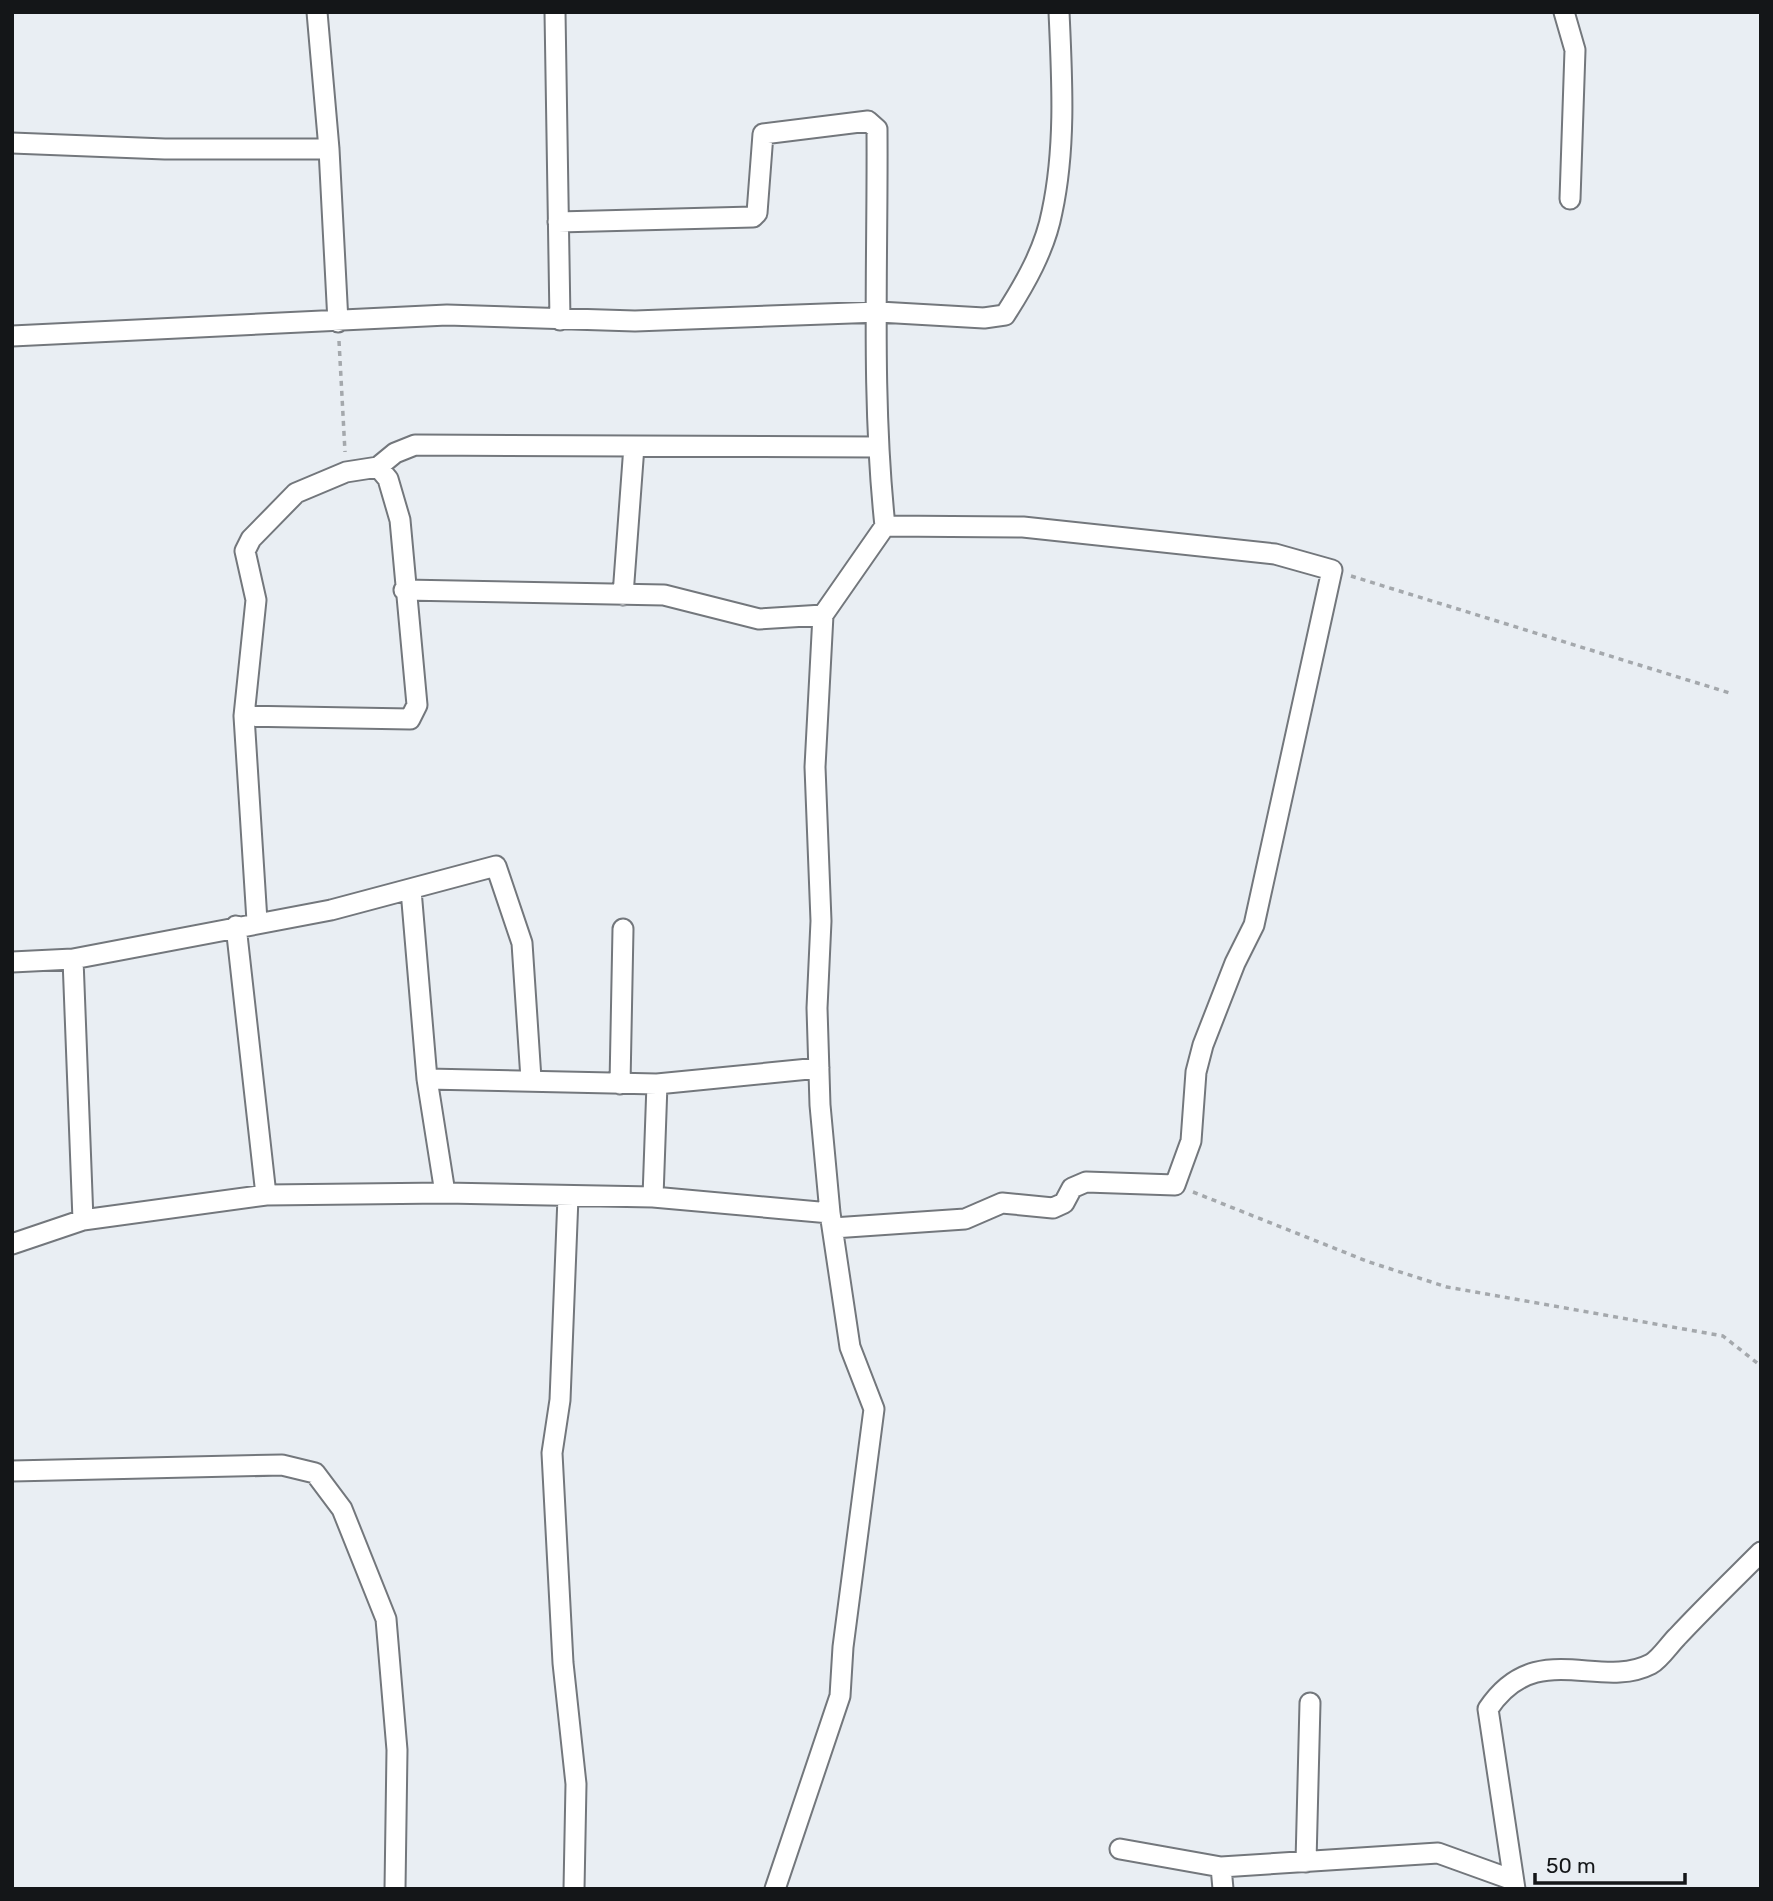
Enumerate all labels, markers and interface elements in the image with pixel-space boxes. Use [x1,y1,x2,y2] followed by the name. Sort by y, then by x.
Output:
[1535,1842,1686,1886] scale bar
[1546,1853,1596,1878] text: 50 m

